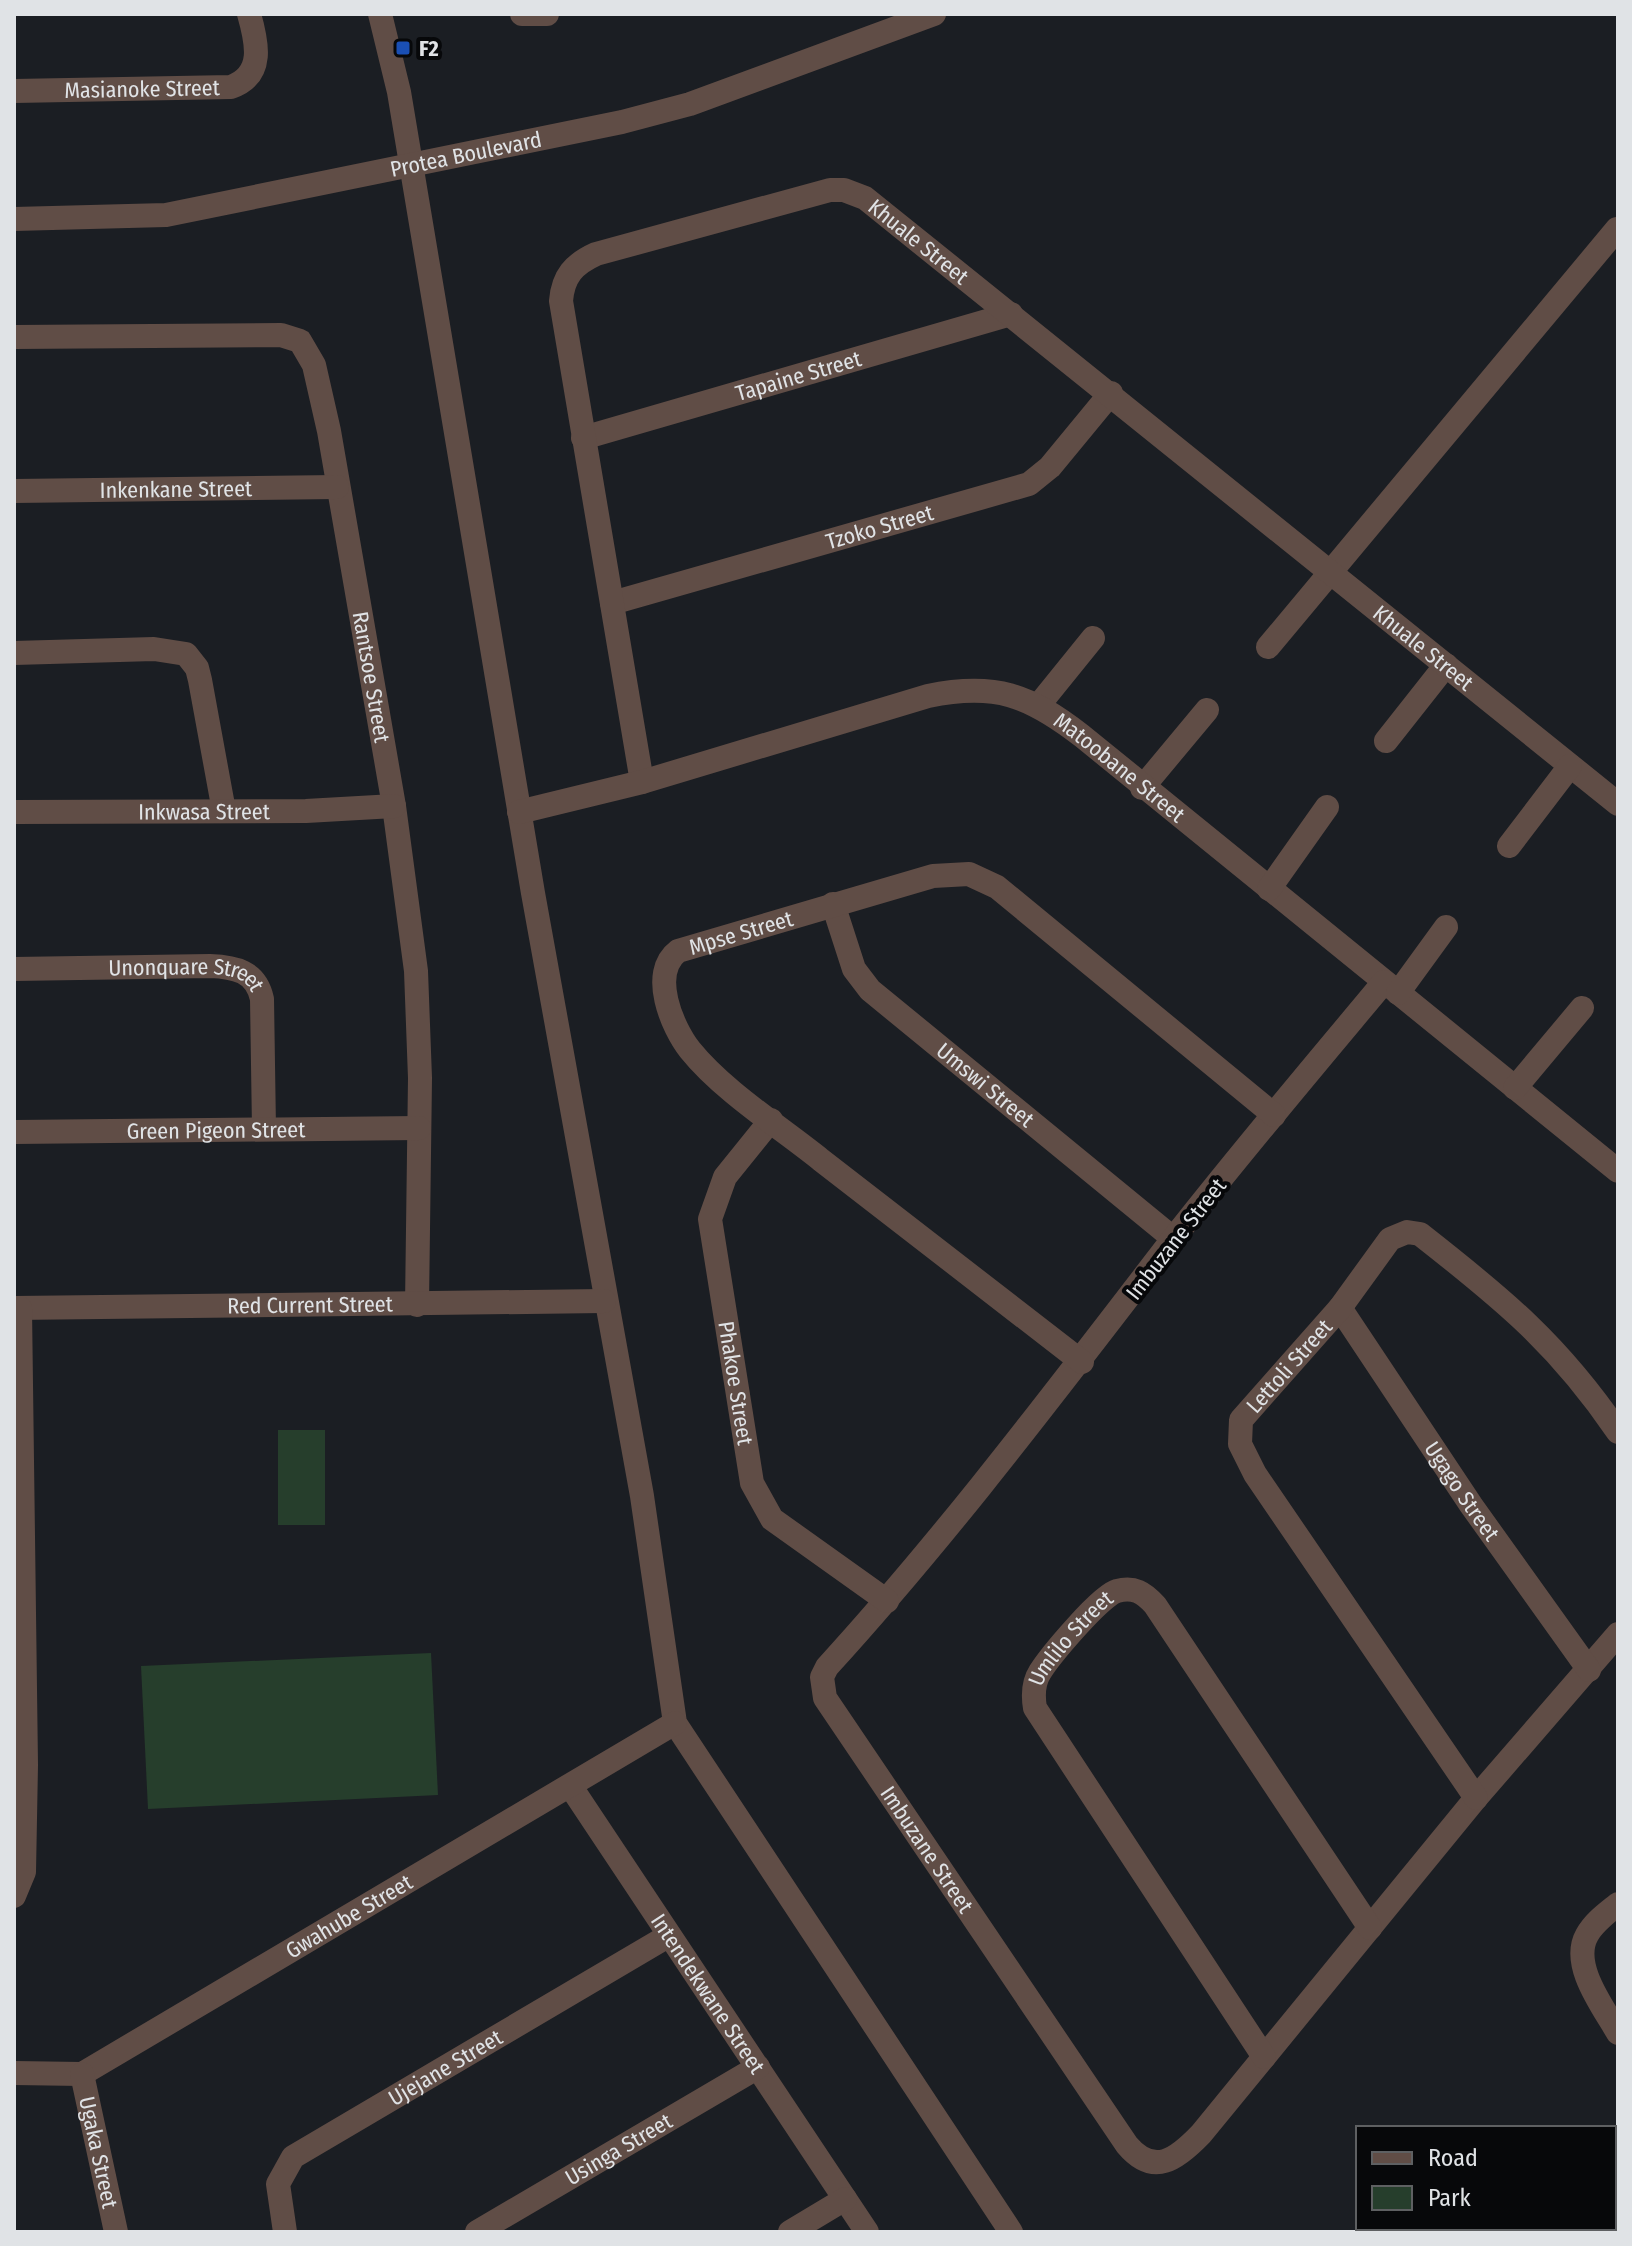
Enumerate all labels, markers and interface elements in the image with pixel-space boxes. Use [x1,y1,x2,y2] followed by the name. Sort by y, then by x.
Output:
[419,35,439,62] place label: F2
[394,39,412,57] marker: F2
[64,74,221,104] street label: Masianoke Street
[388,125,544,182] street label: Protea Boulevard
[863,193,975,290] street label: Khuale Street
[732,344,865,407] street label: Tapaine Street
[100,475,253,503] street label: Inkenkane Street
[823,498,937,555] street label: Tzoko Street
[1368,599,1480,696] street label: Khuale Street
[347,609,396,745] street label: Rantsoe Street
[1049,706,1191,828] street label: Matoobane Street
[138,798,271,825] street label: Inkwasa Street
[686,904,797,961] street label: Mpse Street
[108,952,271,996] street label: Unonquare Street
[931,1037,1040,1133] street label: Umswi Street
[127,1116,306,1144] street label: Green Pigeon Street
[1120,1172,1232,1305] street label: Imbuzane Street
[227,1290,394,1319] street label: Red Current Street
[1240,1313,1338,1418] street label: Lettoli Street
[713,1319,759,1448] street label: Phakoe Street
[1419,1436,1506,1547] street label: Ugago Street
[1022,1584,1119,1689] street label: Umlilo Street
[875,1781,980,1918] street label: Imbuzane Street
[281,1868,418,1964] street label: Gwahube Street
[646,1908,772,2079] street label: Intendekwane Street
[383,2023,508,2111] street label: Ujejane Street
[74,2094,124,2211] street label: Ugaka Street
[560,2107,677,2191] street label: Usinga Street
[1356,2126,1616,2230] legend
[1428,2144,1478,2172] text: Road
[1428,2184,1471,2212] text: Park

